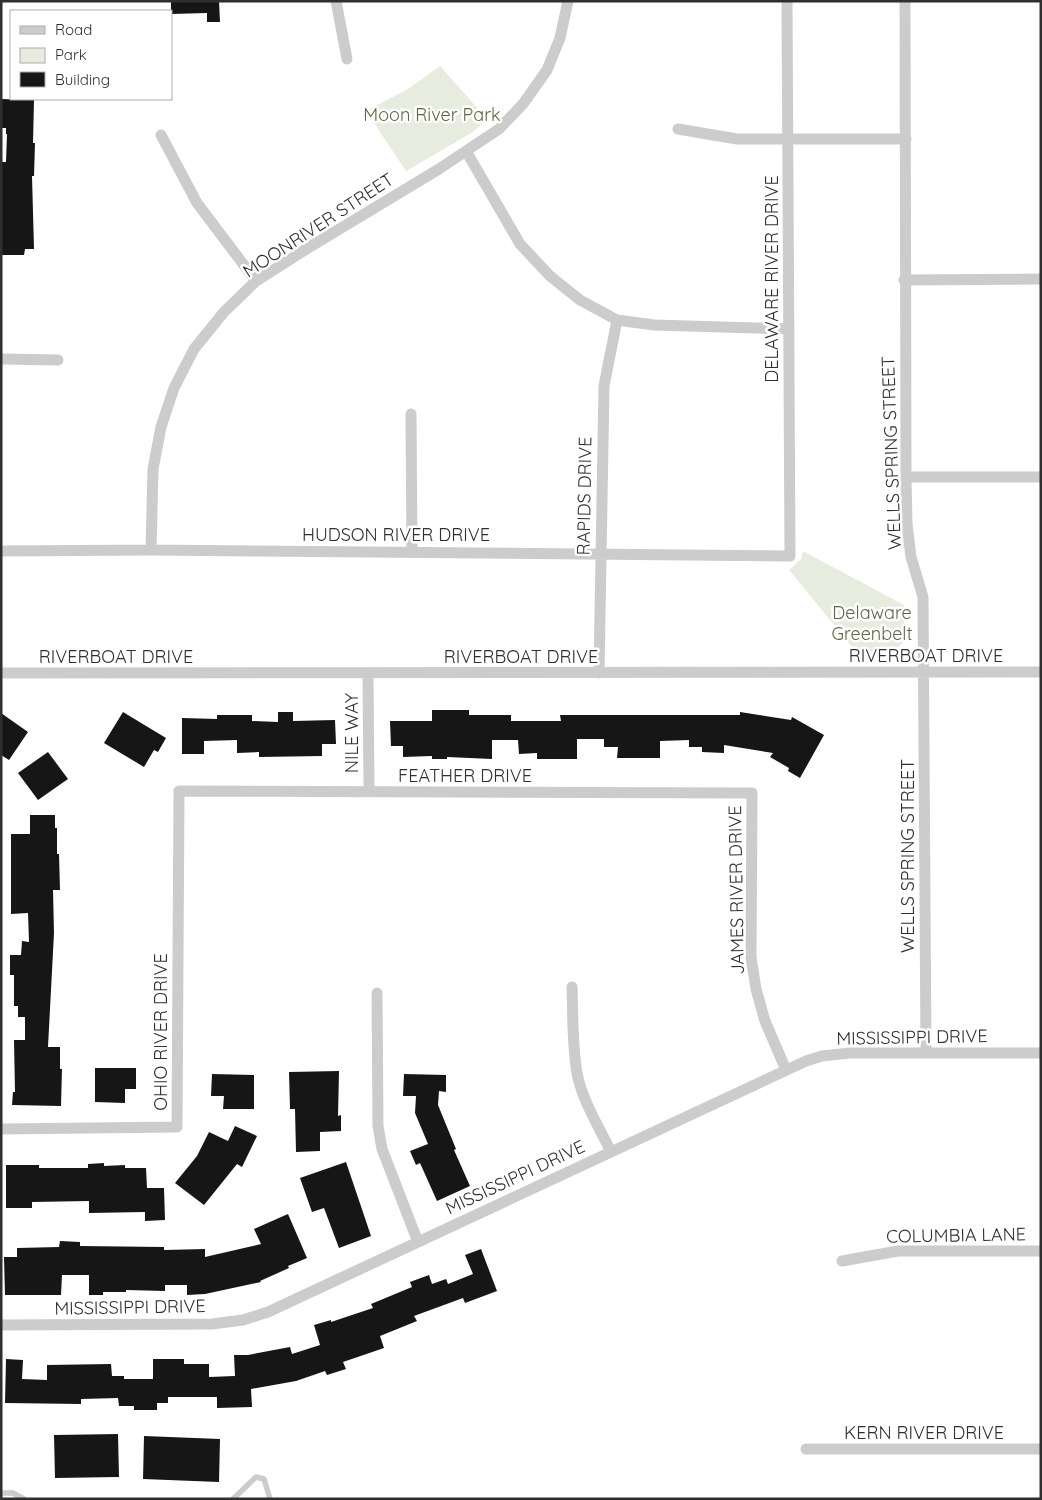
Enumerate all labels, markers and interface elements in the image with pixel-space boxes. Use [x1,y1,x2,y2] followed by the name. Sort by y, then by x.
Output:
[10,10,172,100] legend
[55,20,92,39] text: Road
[55,45,87,64] text: Park
[55,70,110,89] text: Building
[363,103,501,126] park label: Moon River Park
[238,167,398,282] street label: MOONRIVER STREET
[760,175,783,383] street label: DELAWARE RIVER DRIVE
[876,355,906,550] street label: WELLS SPRING STREET
[571,437,597,555] street label: RAPIDS DRIVE
[302,523,490,546] street label: HUDSON RIVER DRIVE
[831,601,913,645] park label: Delaware Greenbelt
[849,644,1003,667] street label: RIVERBOAT DRIVE
[39,645,193,668] street label: RIVERBOAT DRIVE
[444,645,598,668] street label: RIVERBOAT DRIVE
[340,693,363,773] street label: NILE WAY
[896,759,919,953] street label: WELLS SPRING STREET
[398,764,532,787] street label: FEATHER DRIVE
[723,805,749,975] street label: JAMES RIVER DRIVE
[149,953,172,1111] street label: OHIO RIVER DRIVE
[836,1024,988,1050] street label: MISSISSIPPI DRIVE
[442,1135,588,1219] street label: MISSISSIPPI DRIVE
[886,1222,1026,1248] street label: COLUMBIA LANE
[54,1294,206,1320] street label: MISSISSIPPI DRIVE
[844,1421,1004,1444] street label: KERN RIVER DRIVE

